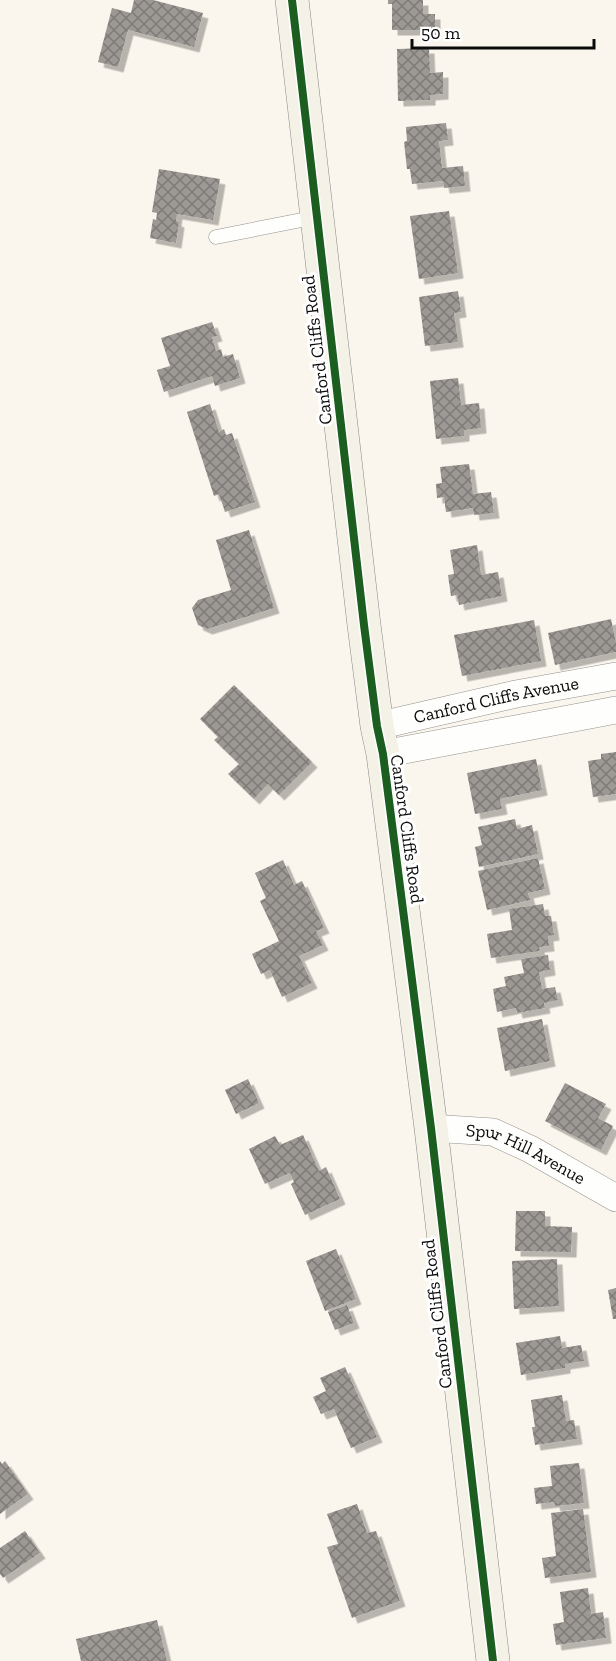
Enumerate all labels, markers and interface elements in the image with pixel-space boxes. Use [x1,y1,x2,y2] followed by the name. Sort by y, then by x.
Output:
[412,12,594,50] scale bar
[421,22,461,44] text: 50 m
[297,274,337,426] street label: Canford Cliffs Road
[411,672,580,728] street label: Canford Cliffs Avenue
[386,753,428,905] street label: Canford Cliffs Road
[465,1119,589,1189] street label: Spur Hill Avenue
[417,1238,457,1390] street label: Canford Cliffs Road

